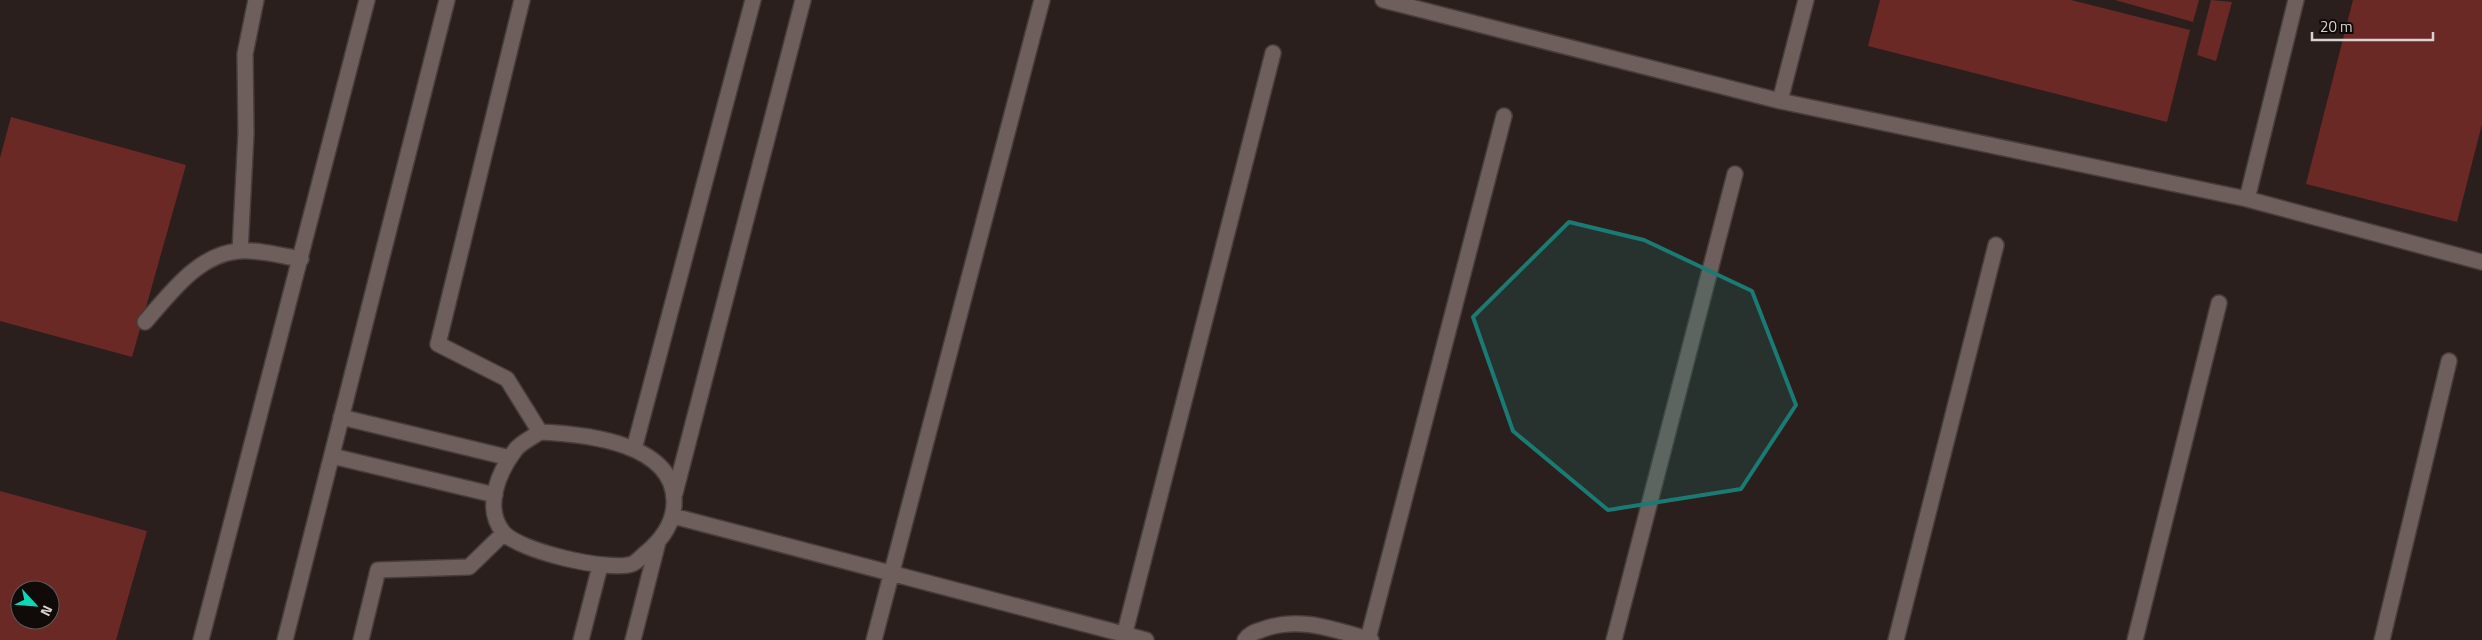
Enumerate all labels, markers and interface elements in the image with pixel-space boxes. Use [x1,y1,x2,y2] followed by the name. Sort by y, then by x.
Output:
[2312,10,2433,42] scale bar
[2320,15,2353,38] text: 20 m
[10,580,60,630] north arrow
[36,602,59,620] text: N

